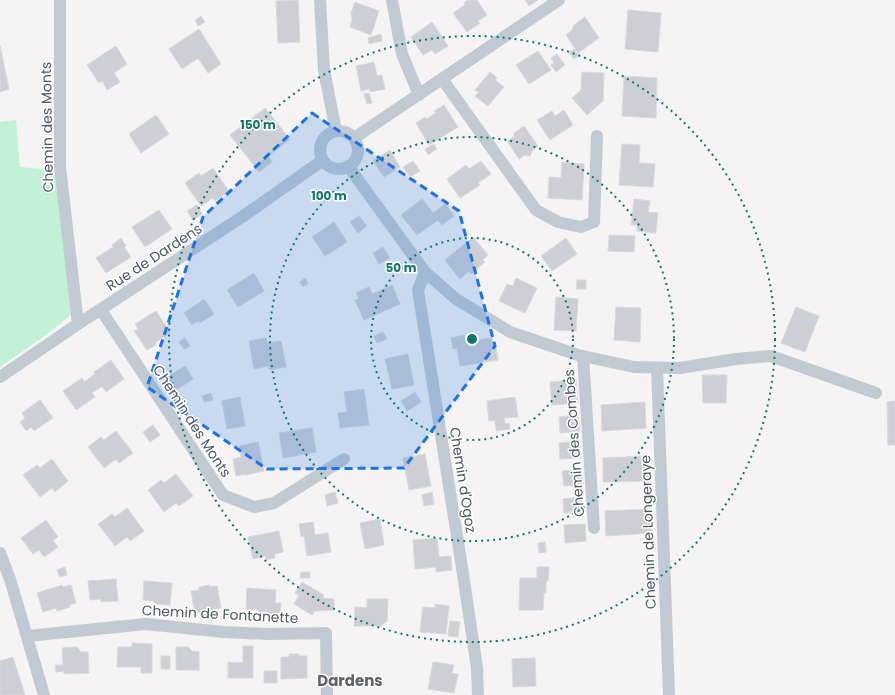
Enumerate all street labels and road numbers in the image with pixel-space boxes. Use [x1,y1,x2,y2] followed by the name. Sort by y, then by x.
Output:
[36,62,58,192] street label: Chemin des Monts
[102,218,206,296] street label: Rue de Dardens
[148,361,236,481] street label: Chemin des Monts
[559,369,589,517] street label: Chemin des Combes
[445,426,481,534] street label: Chemin d'Ogoz
[635,454,661,609] street label: Chemin de Longeraye
[141,600,299,628] street label: Chemin de Fontanette

